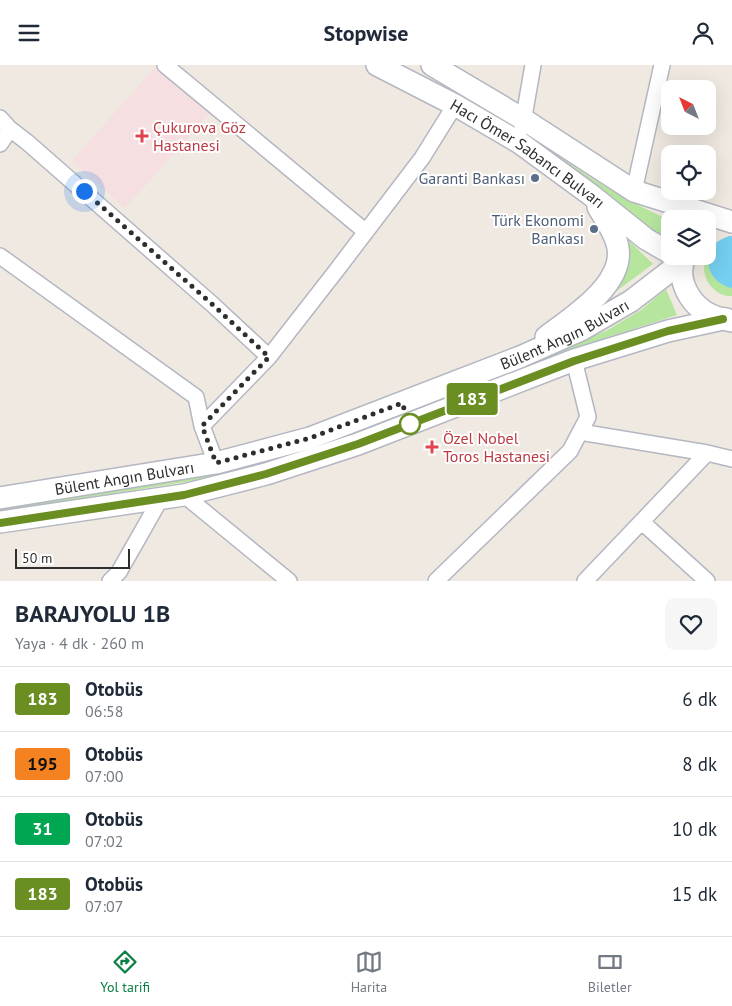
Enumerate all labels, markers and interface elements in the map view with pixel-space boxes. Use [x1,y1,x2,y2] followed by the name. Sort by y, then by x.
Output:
[15,19,43,47] icon: menu
[324,19,408,47] text: Stopwise
[689,19,717,47] icon: person
[661,80,716,135] north arrow
[661,80,716,265] map controls
[447,95,609,212] street label: Hacı Ömer Sabancı Bulvarı
[153,117,246,155] place label: Çukurova Göz Hastanesi
[135,129,149,143] marker: Çukurova Göz Hastanesi
[661,145,716,200] button: locate
[419,168,525,188] place label: Garanti Bankası
[529,172,541,184] marker: Garanti Bankası
[72,179,97,204] your location
[492,210,584,248] place label: Türk Ekonomi Bankası
[661,210,716,265] button: layers
[588,223,600,235] marker: Türk Ekonomi Bankası
[497,294,632,374] street label: Bülent Angın Bulvarı
[443,383,501,415] line badge: 183
[457,387,487,410] text: 183
[399,413,421,435] unlabelled marker
[443,428,550,466] place label: Özel Nobel Toros Hastanesi
[425,440,439,454] marker: Özel Nobel Toros Hastanesi
[53,457,196,499] street label: Bülent Angın Bulvarı
[15,546,130,569] scale bar
[22,549,52,567] text: 50 m
[15,598,170,629] text: BARAJYOLU 1B
[665,598,717,650] button: heart
[15,633,144,653] text: Yaya · 4 dk · 260 m
[85,677,143,701] text: Otobüs
[27,687,58,710] text: 183
[682,687,717,711] text: 6 dk
[85,701,123,721] text: 06:58
[85,742,143,766] text: Otobüs
[27,752,58,775] text: 195
[682,752,717,776] text: 8 dk
[85,766,123,786] text: 07:00
[85,807,143,831] text: Otobüs
[32,817,53,840] text: 31
[672,817,717,841] text: 10 dk
[85,831,123,851] text: 07:02
[85,872,143,896] text: Otobüs
[27,882,58,905] text: 183
[672,882,717,906] text: 15 dk
[85,896,123,916] text: 07:07
[100,948,150,996] tab: Yol tarifi
[351,948,387,996] tab: Harita
[588,948,632,996] tab: Biletler

